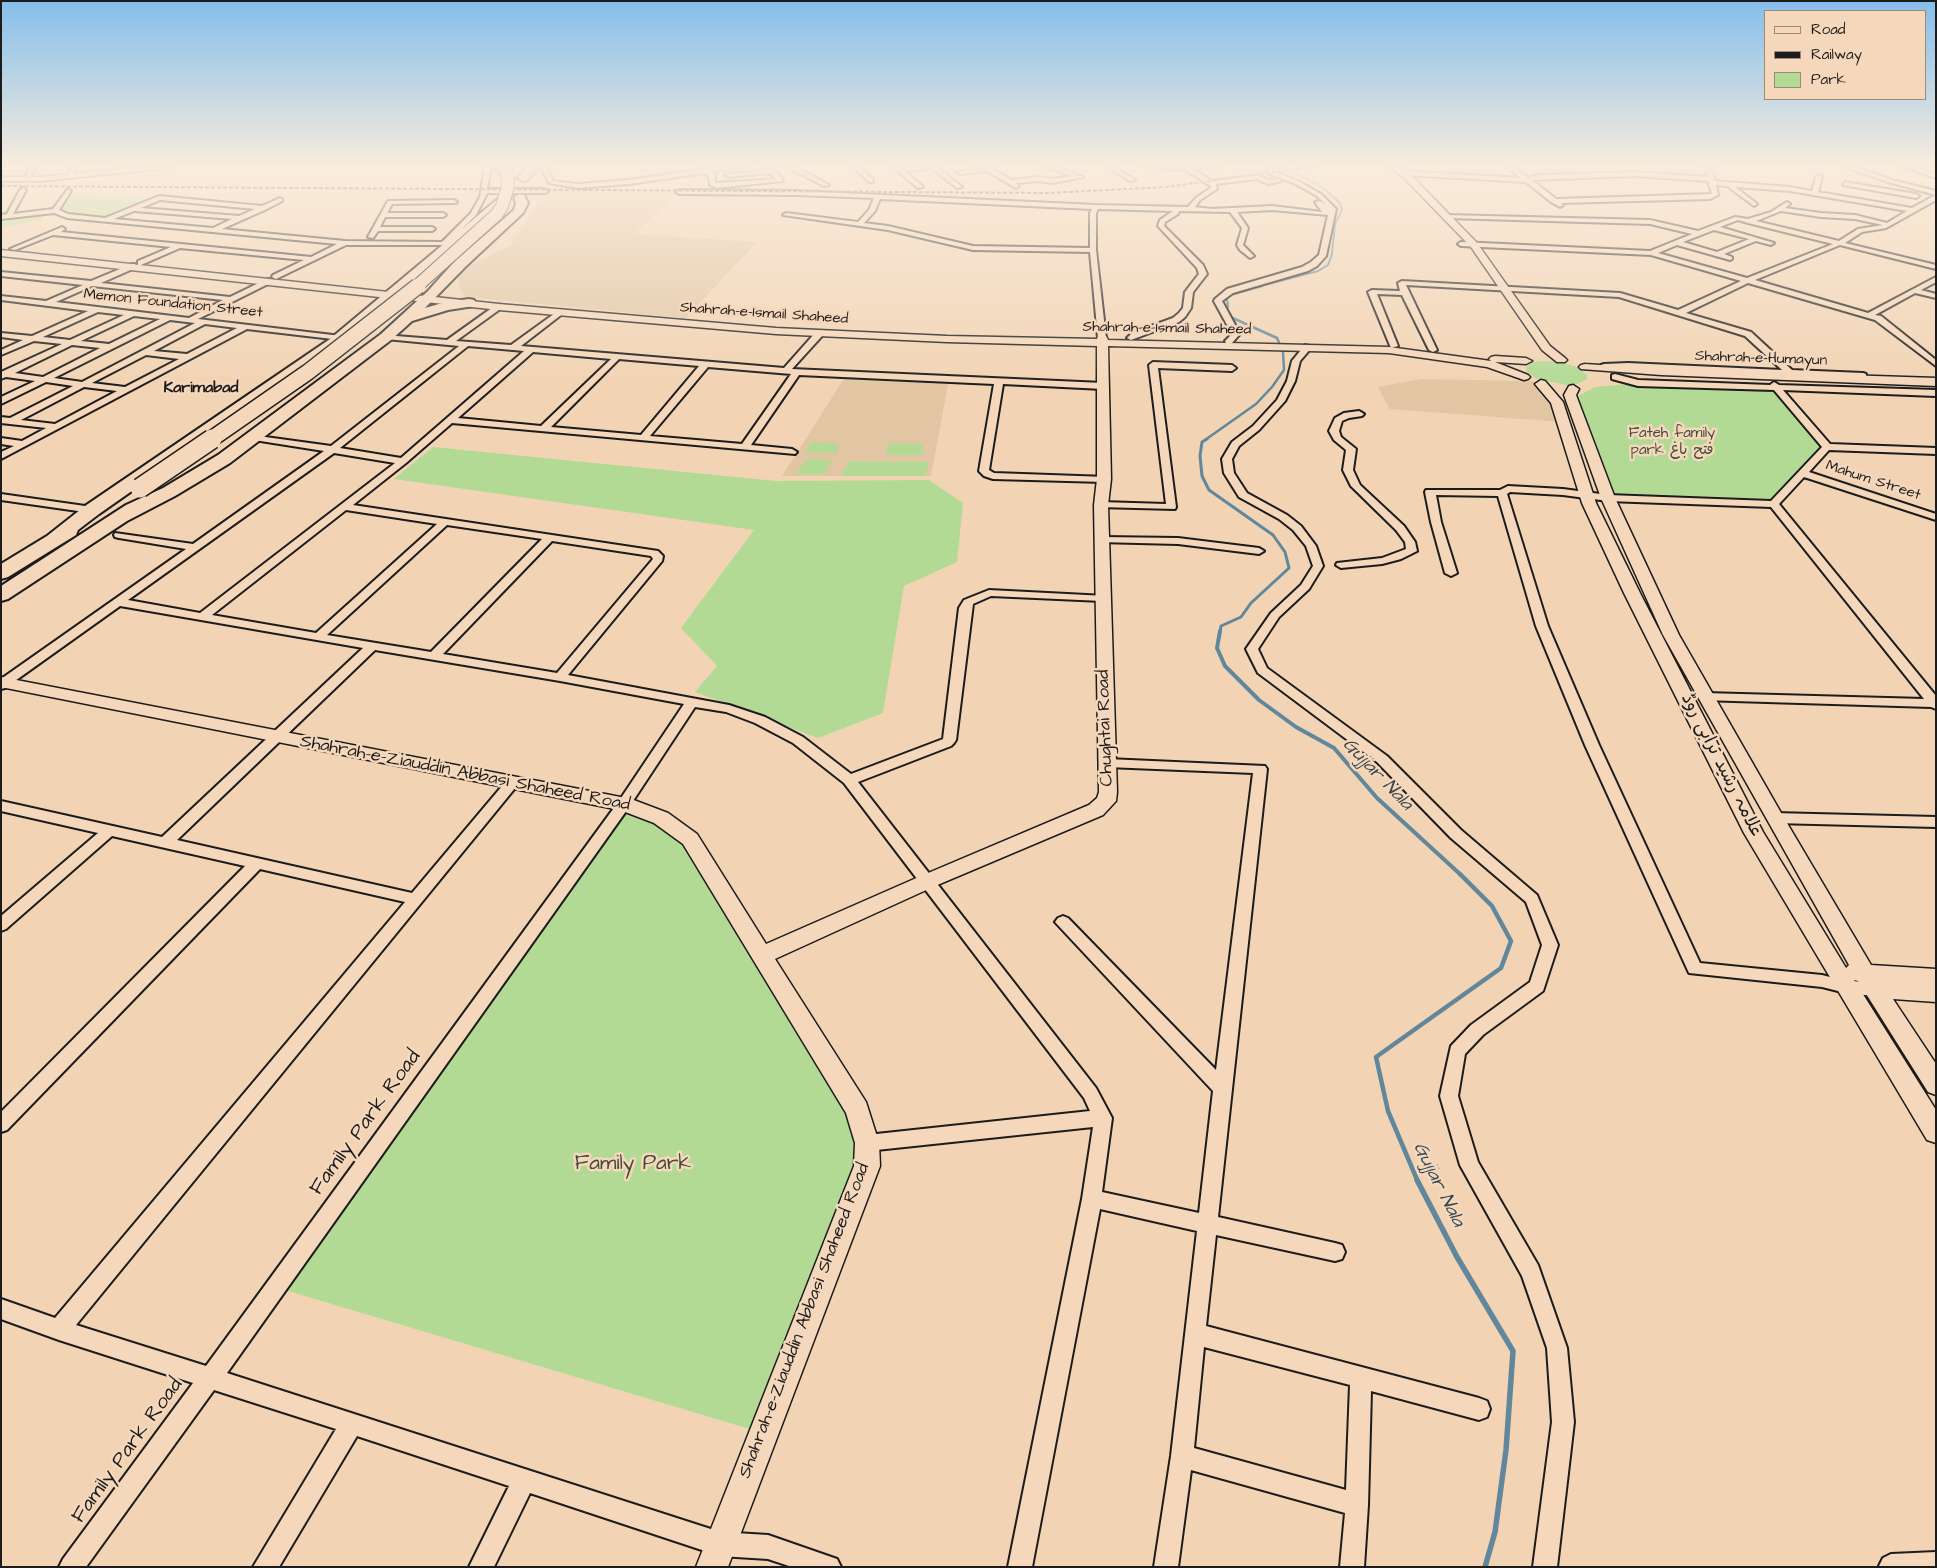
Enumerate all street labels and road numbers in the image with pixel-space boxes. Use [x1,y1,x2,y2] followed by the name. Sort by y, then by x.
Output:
[83,286,263,322] street label: Memon Foundation Street
[679,299,849,329] street label: Shahrah-e-Ismail Shaheed
[1083,319,1251,339] street label: Shahrah-e-Ismail Shaheed
[1695,348,1827,370] street label: Shahrah-e-Humayun
[1823,457,1923,505] street label: Mahum Street
[1093,669,1119,787] street label: Chughtai Road
[1675,690,1767,842] street label: علامہ رشید ترابی روڈ
[298,731,632,817] street label: Shahrah-e-Ziauddin Abbasi Shaheed Road
[305,1046,427,1200] street label: Family Park Road
[735,1160,875,1482] street label: Shahrah-e-Ziauddin Abbasi Shaheed Road
[67,1374,189,1528] street label: Family Park Road

